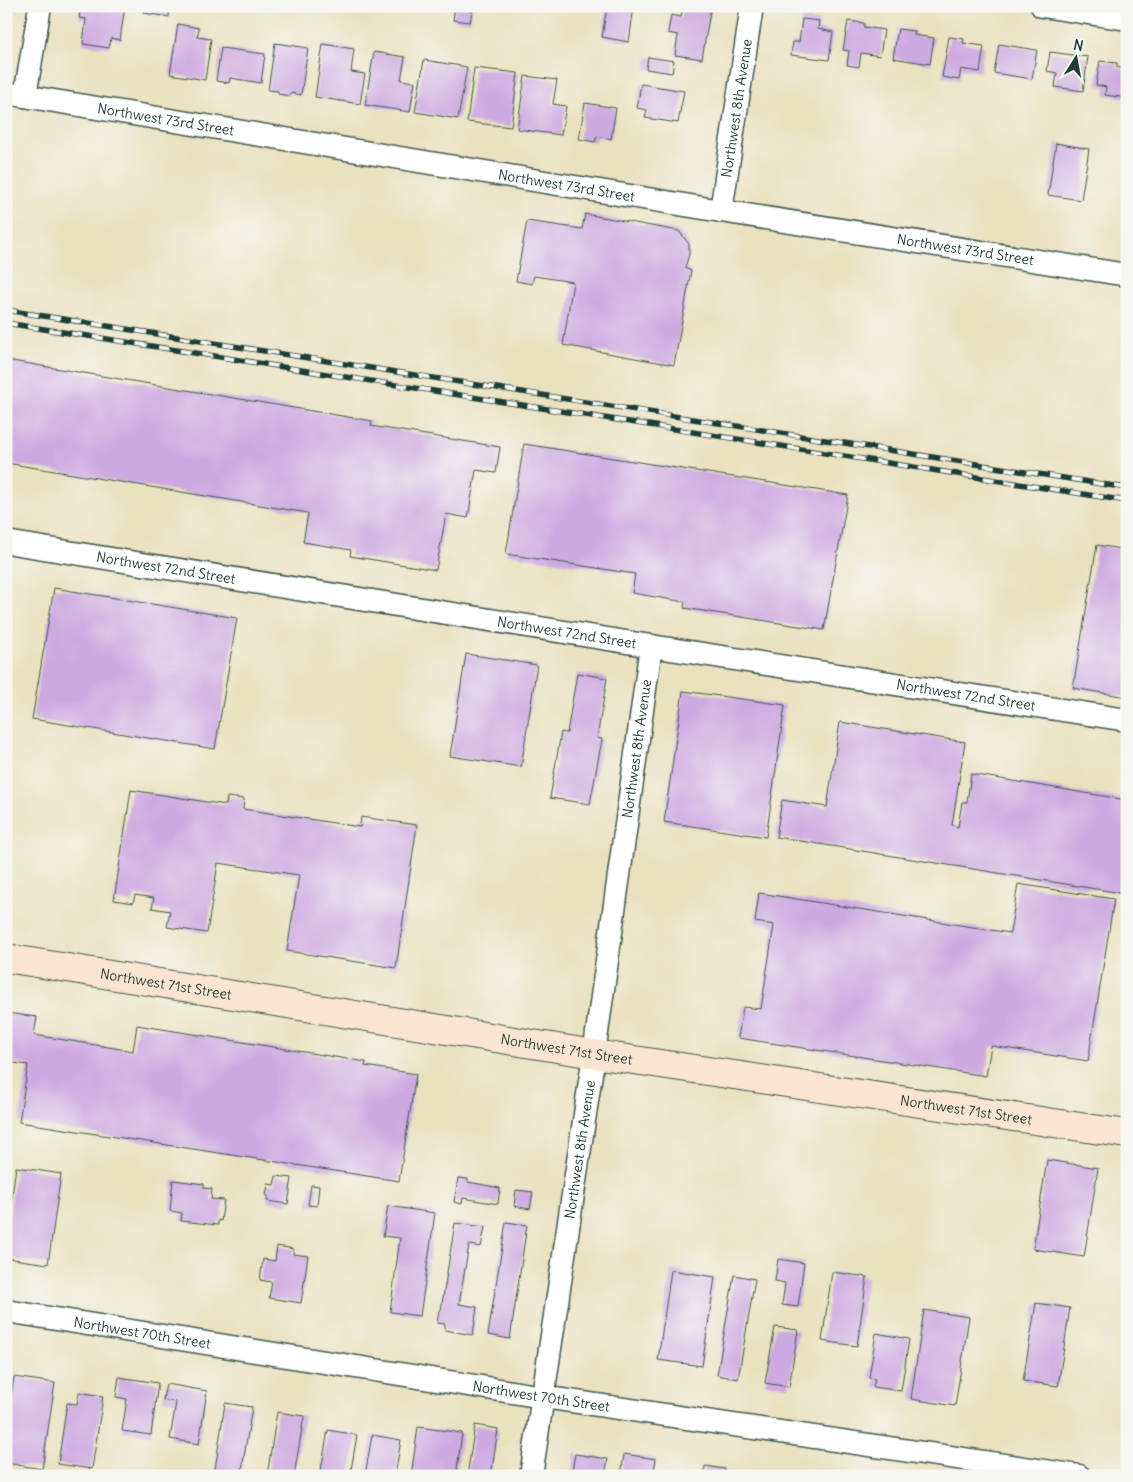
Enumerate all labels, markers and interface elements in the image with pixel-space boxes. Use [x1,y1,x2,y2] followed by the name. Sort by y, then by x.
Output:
[1050,32,1100,82] north arrow
[1072,35,1085,55] text: N
[717,38,756,179] street label: Northwest 8th Avenue
[96,99,236,140] street label: Northwest 73rd Street
[497,165,636,206] street label: Northwest 73rd Street
[896,230,1035,269] street label: Northwest 73rd Street
[95,548,237,588] street label: Northwest 72nd Street
[496,612,638,653] street label: Northwest 72nd Street
[895,675,1037,715] street label: Northwest 72nd Street
[618,678,655,819] street label: Northwest 8th Avenue
[99,964,233,1004] street label: Northwest 71st Street
[499,1030,634,1069] street label: Northwest 71st Street
[560,1079,599,1220] street label: Northwest 8th Avenue
[899,1091,1033,1129] street label: Northwest 71st Street
[72,1313,212,1353] street label: Northwest 70th Street
[471,1377,611,1416] street label: Northwest 70th Street

